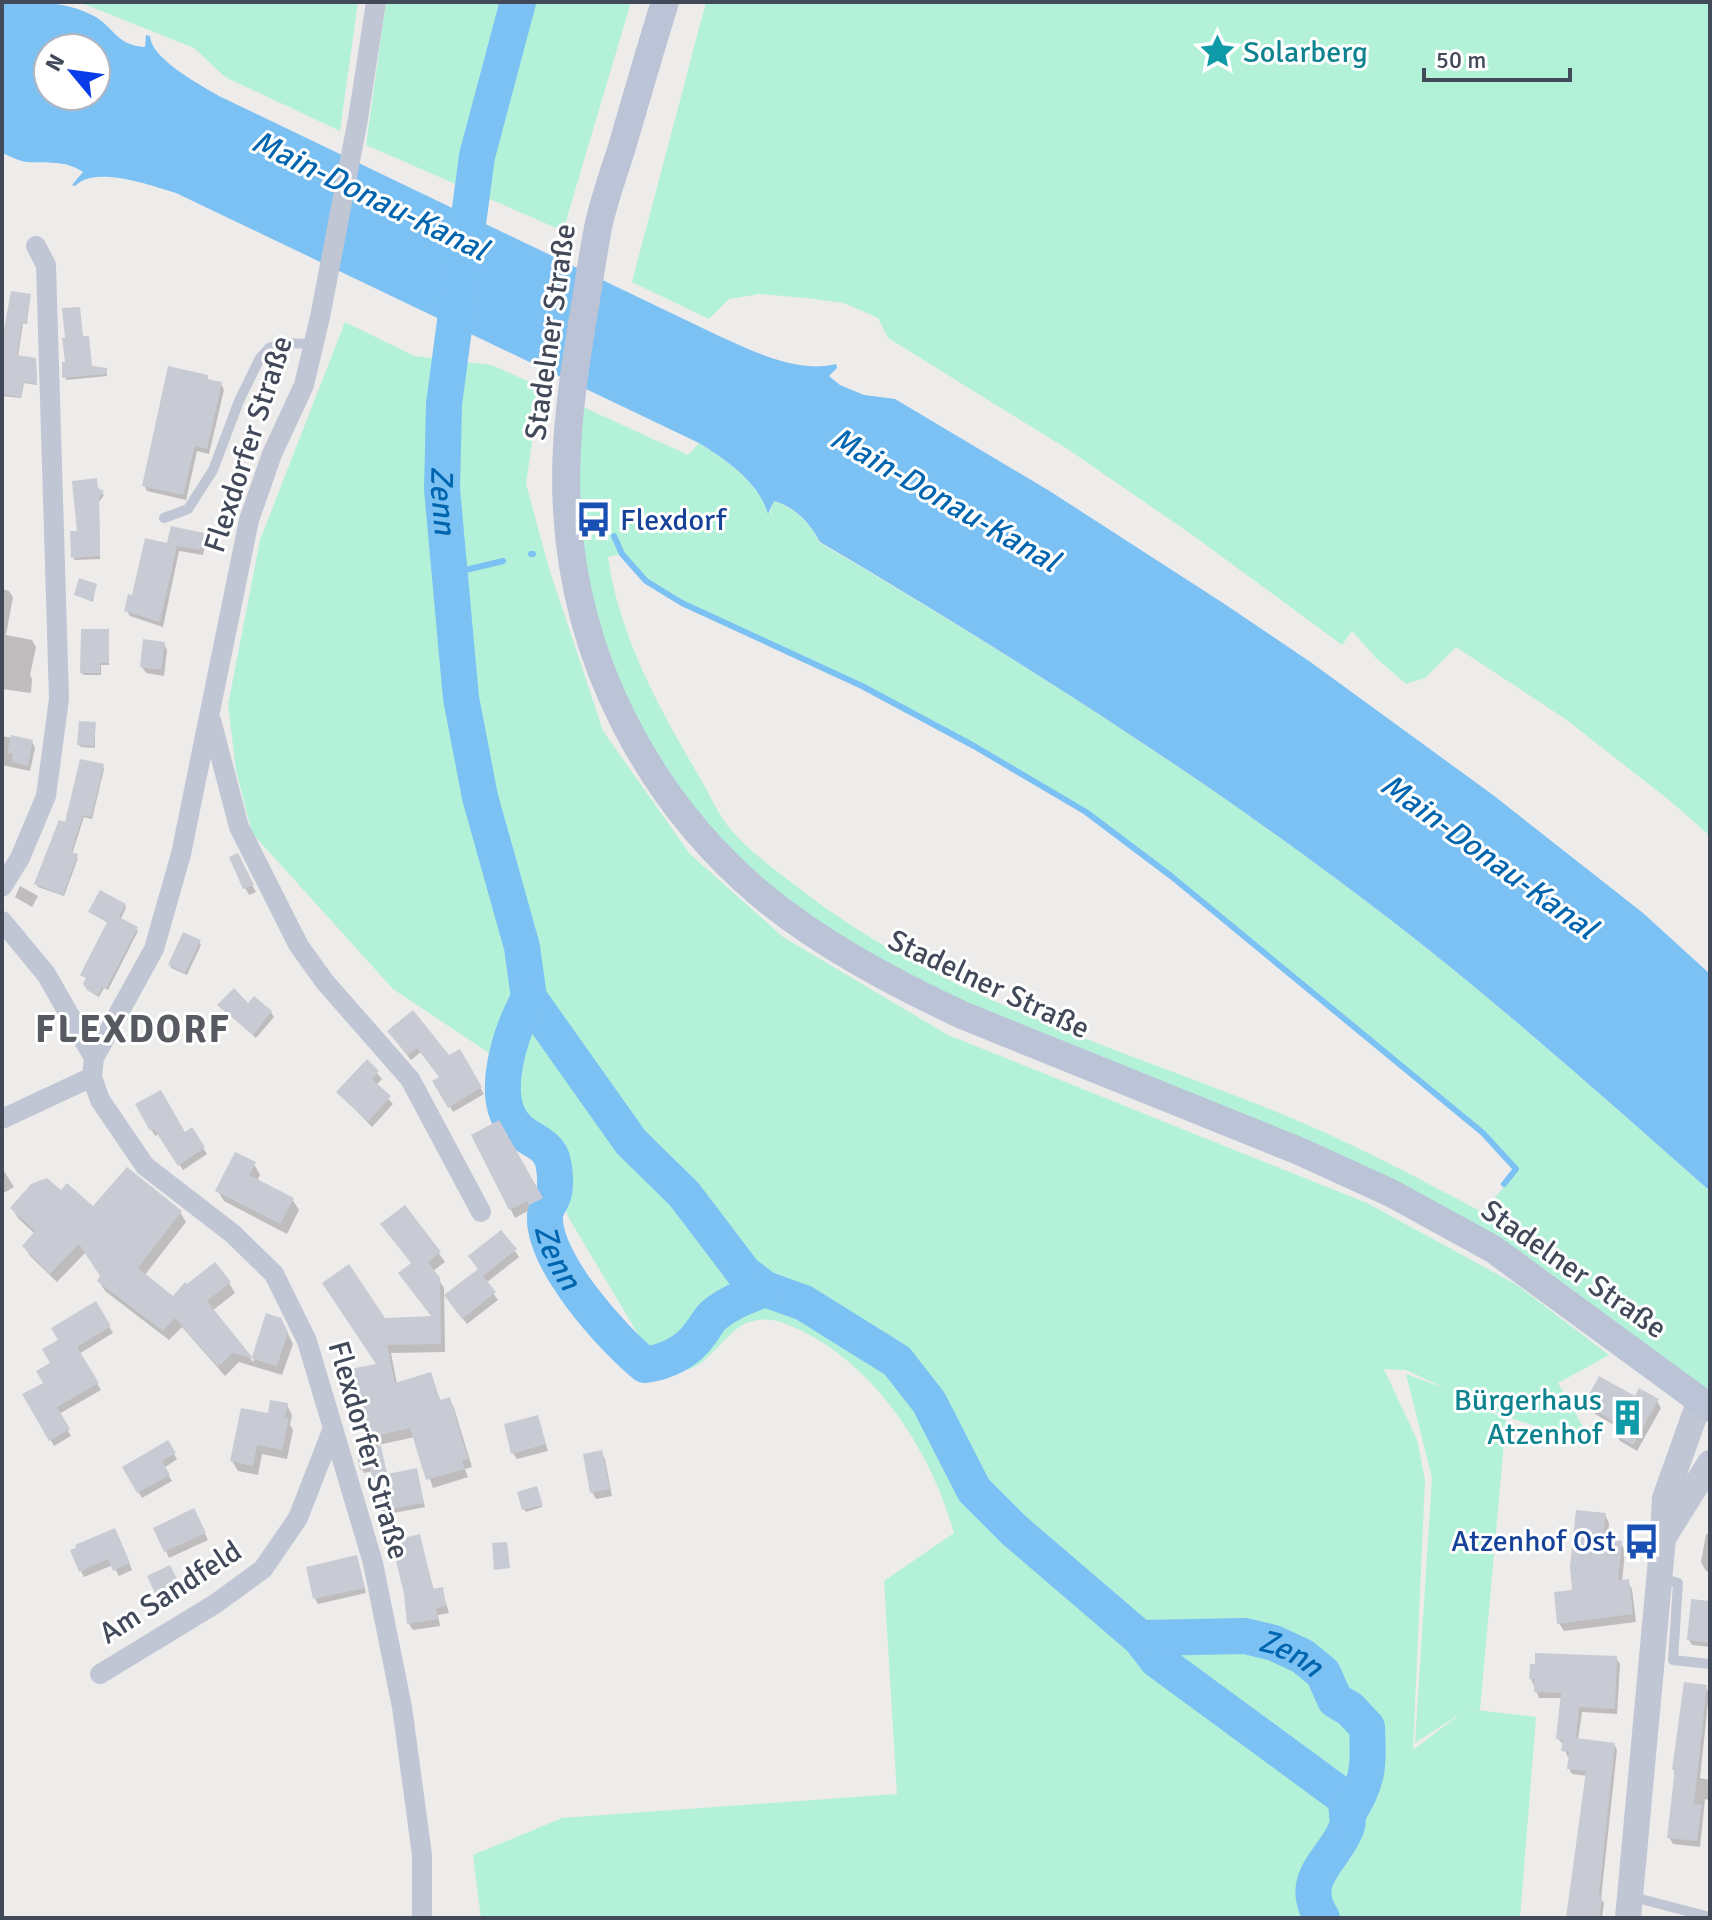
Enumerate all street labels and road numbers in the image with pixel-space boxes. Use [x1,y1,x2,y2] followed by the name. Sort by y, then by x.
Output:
[517,222,584,443] street label: Stadelner Straße
[196,331,301,557] street label: Flexdorfer Straße
[882,922,1095,1047] street label: Stadelner Straße
[1474,1192,1674,1347] street label: Stadelner Straße
[320,1337,417,1564] street label: Flexdorfer Straße
[92,1533,248,1652] street label: Am Sandfeld

